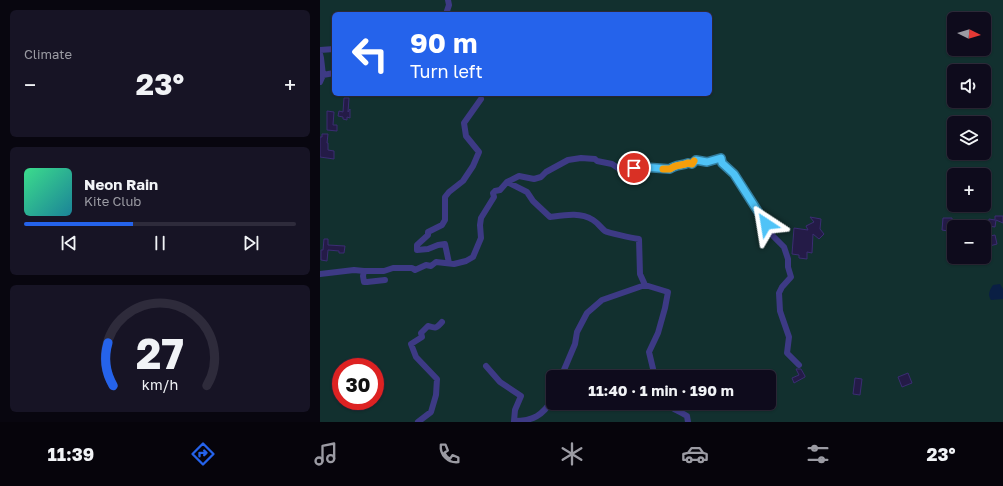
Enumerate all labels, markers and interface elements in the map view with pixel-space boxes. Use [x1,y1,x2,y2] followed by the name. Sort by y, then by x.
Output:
[947,12,991,56] north arrow
[947,12,991,264] map controls
[410,26,477,59] text: 90 m
[344,28,396,80] icon: left
[24,46,72,62] text: Climate
[410,60,483,82] text: Turn left
[947,64,991,108] button: sound
[136,66,184,102] text: 23°
[24,71,36,98] text: −
[284,71,296,98] text: +
[947,116,991,160] button: layers
[617,151,651,185] pin
[623,157,645,179] icon: arrive
[947,168,991,212] button: +
[84,175,158,193] text: Neon Rain
[84,193,141,209] text: Kite Club
[745,203,787,245] position arrow
[947,220,991,264] button: −
[58,232,80,254] icon: previous
[149,232,171,254] icon: pause
[240,232,262,254] icon: next
[136,328,184,378] text: 27
[332,358,384,410] speed limit sign: 30
[142,376,178,393] text: km/h
[588,381,734,399] text: 11:40 · 1 min · 190 m
[189,440,217,468] icon: directions
[312,440,340,468] icon: music
[435,440,463,468] icon: phone
[558,440,586,468] icon: climate
[681,440,709,468] icon: car
[804,440,832,468] icon: filters
[47,443,94,465] text: 11:39
[927,443,956,465] text: 23°

